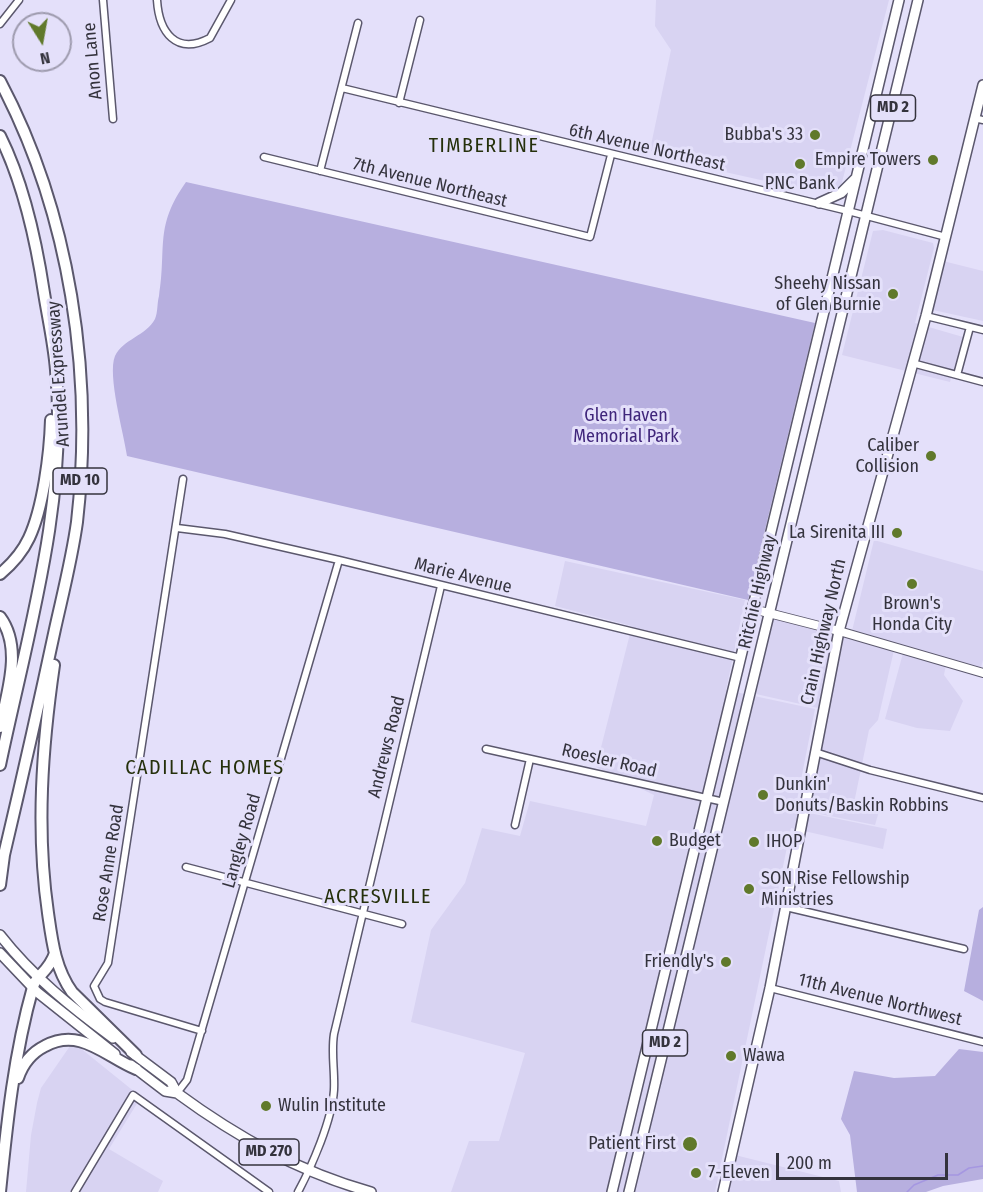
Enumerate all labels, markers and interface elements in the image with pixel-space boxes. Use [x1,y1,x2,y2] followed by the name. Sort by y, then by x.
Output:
[12,12,72,72] north arrow
[79,22,107,100] street label: Anon Lane
[39,48,52,68] text: N
[870,95,916,121] road number: MD 2
[567,119,727,177] street label: 6th Avenue Northeast
[725,124,803,146] place label: Bubba's 33
[808,128,822,142] marker: Bubba's 33
[429,134,539,158] district label: TIMBERLINE
[815,149,921,171] place label: Empire Towers
[351,153,509,213] street label: 7th Avenue Northeast
[926,153,940,167] marker: Empire Towers
[793,157,807,171] marker: PNC Bank
[765,173,835,195] place label: PNC Bank
[774,273,881,316] place label: Sheehy Nissan of Glen Burnie
[886,287,900,301] marker: Sheehy Nissan of Glen Burnie
[43,300,75,448] street label: Arundel Expressway
[573,405,679,448] park label: Glen Haven Memorial Park
[856,435,919,478] place label: Caliber Collision
[924,449,938,463] marker: Caliber Collision
[53,468,107,494] road number: MD 10
[789,522,885,544] place label: La Sirenita III
[890,526,904,540] marker: La Sirenita III
[734,533,782,651] street label: Ritchie Highway
[412,553,514,599] street label: Marie Avenue
[797,557,851,707] street label: Crain Highway North
[905,577,919,591] marker: Brown's Honda City
[872,593,952,636] place label: Brown's Honda City
[364,694,410,800] street label: Andrews Road
[559,740,659,782] street label: Roesler Road
[125,756,285,780] district label: CADILLAC HOMES
[775,774,949,816] place label: Dunkin' Donuts/Baskin Robbins
[756,788,770,802] marker: Dunkin' Donuts/Baskin Robbins
[218,791,266,891] street label: Langley Road
[89,803,129,923] street label: Rose Anne Road
[669,830,721,852] place label: Budget
[766,831,802,853] place label: IHOP
[650,834,664,848] marker: Budget
[747,835,761,849] marker: IHOP
[761,868,910,910] place label: SON Rise Fellowship Ministries
[742,882,756,896] marker: SON Rise Fellowship Ministries
[324,885,432,909] district label: ACRESVILLE
[644,951,714,973] place label: Friendly's
[719,955,733,969] marker: Friendly's
[796,969,964,1031] street label: 11th Avenue Northwest
[642,1030,688,1056] road number: MD 2
[743,1045,785,1067] place label: Wawa
[724,1049,738,1063] marker: Wawa
[278,1095,386,1117] place label: Wulin Institute
[259,1099,273,1113] marker: Wulin Institute
[588,1133,676,1155] place label: Patient First
[681,1135,699,1153] marker: Patient First
[239,1139,299,1165] road number: MD 270
[779,1141,952,1179] scale bar
[787,1152,832,1174] text: 200 m
[708,1162,770,1184] place label: 7-Eleven
[689,1166,703,1180] marker: 7-Eleven

